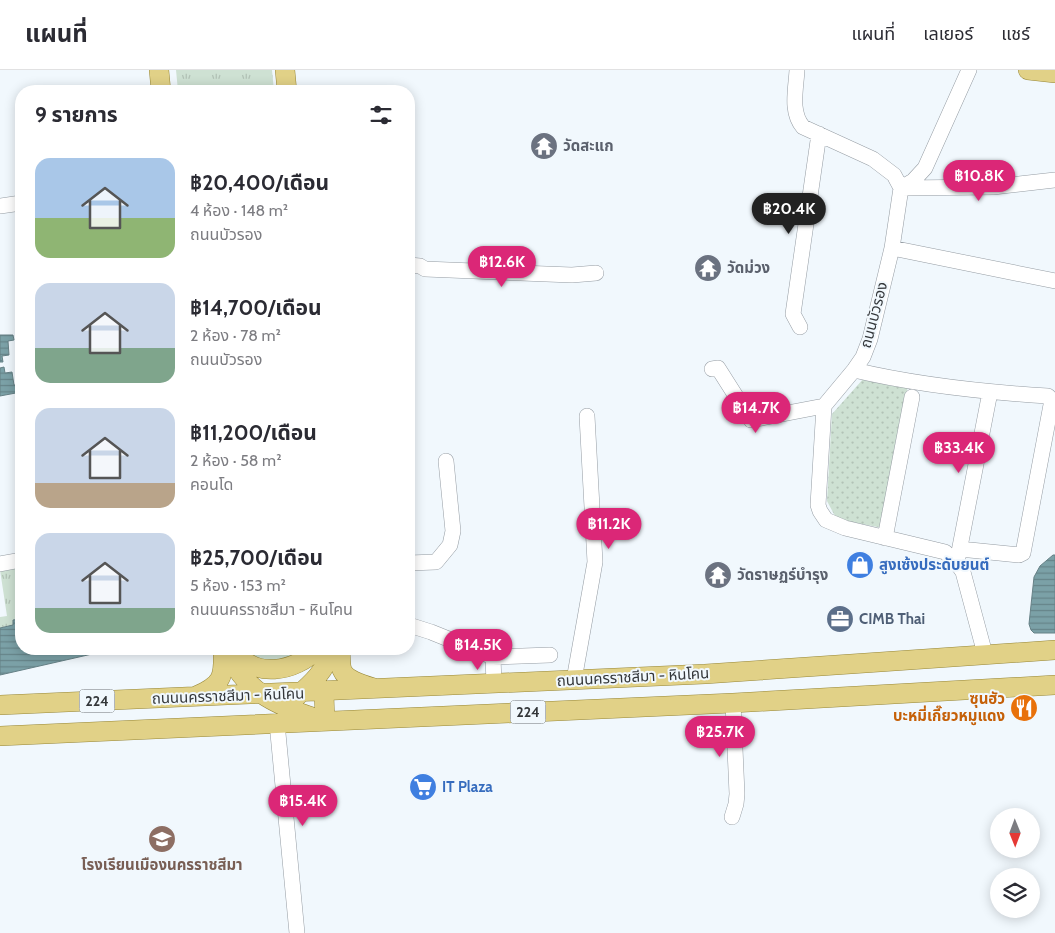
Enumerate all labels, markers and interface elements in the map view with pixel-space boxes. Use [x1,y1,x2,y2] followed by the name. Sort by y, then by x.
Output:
[25,19,88,48] text: แผนที่
[851,23,895,45] text: แผนที่
[923,23,973,45] text: เลเยอร์
[1001,23,1030,45] text: แชร์
[367,101,395,129] icon: filters
[35,102,118,127] text: 9 รายการ
[529,131,559,161] temple icon: วัดสะแก
[563,137,614,155] place label: วัดสะแก
[938,160,1020,202] pin: ฿10.8K
[954,166,1004,185] text: ฿10.8K
[190,170,329,195] text: ฿20,400/เดือน
[75,178,135,238] icon: home
[748,192,830,235] pin: ฿20.4K
[763,199,815,218] text: ฿20.4K
[190,201,288,220] text: 4 ห้อง · 148 m²
[190,225,262,244] text: ถนนบัวรอง
[461,246,543,288] pin: ฿12.6K
[479,252,525,271] text: ฿12.6K
[693,253,723,283] temple icon: วัดม่วง
[727,259,770,277] place label: วัดม่วง
[857,280,891,350] street label: ถนนบัวรอง
[190,295,322,320] text: ฿14,700/เดือน
[75,303,135,363] icon: home
[190,326,281,345] text: 2 ห้อง · 78 m²
[190,350,262,369] text: ถนนบัวรอง
[715,392,797,434] pin: ฿14.7K
[733,398,779,417] text: ฿14.7K
[190,420,317,445] text: ฿11,200/เดือน
[75,428,135,488] icon: home
[918,432,1000,474] pin: ฿33.4K
[934,438,984,457] text: ฿33.4K
[190,451,281,470] text: 2 ห้อง · 58 m²
[190,475,233,494] text: คอนโด
[568,508,650,550] pin: ฿11.2K
[587,514,631,533] text: ฿11.2K
[190,545,323,570] text: ฿25,700/เดือน
[845,550,875,580] shop icon: สูงเซ้งประดับยนต์
[75,553,135,613] icon: home
[879,556,989,575] place label: สูงเซ้งประดับยนต์
[703,560,733,590] temple icon: วัดราษฏร์บำรุง
[737,566,828,584] place label: วัดราษฏร์บำรุง
[190,576,286,595] text: 5 ห้อง · 153 m²
[190,600,353,619] text: ถนนนครราชสีมา - หินโคน
[825,604,855,634] office icon: CIMB Thai
[859,610,925,628] place label: CIMB Thai
[437,628,519,671] pin: ฿14.5K
[454,635,502,654] text: ฿14.5K
[556,664,710,690] street label: ถนนนครราชสีมา - หินโคน
[151,684,305,708] street label: ถนนนครราชสีมา - หินโคน
[80,690,114,712] road number: 224
[893,690,1005,726] place label: ซุนฮัว บะหมี่เกี๊ยวหมูแดง
[1009,693,1039,723] restaurant icon: ซุนฮัว บะหมี่เกี๊ยวหมูแดง
[510,700,546,724] road number: 224
[679,716,761,758] pin: ฿25.7K
[696,722,744,741] text: ฿25.7K
[408,772,438,802] supermarket icon: IT Plaza
[442,778,493,796] place label: IT Plaza
[262,784,344,827] pin: ฿15.4K
[279,791,327,810] text: ฿15.4K
[990,808,1040,858] north arrow
[990,808,1040,918] map controls
[147,824,177,854] school or university icon: โรงเรียนเมืองนครราชสีมา
[81,856,243,874] place label: โรงเรียนเมืองนครราชสีมา
[990,868,1040,918] button: layers

